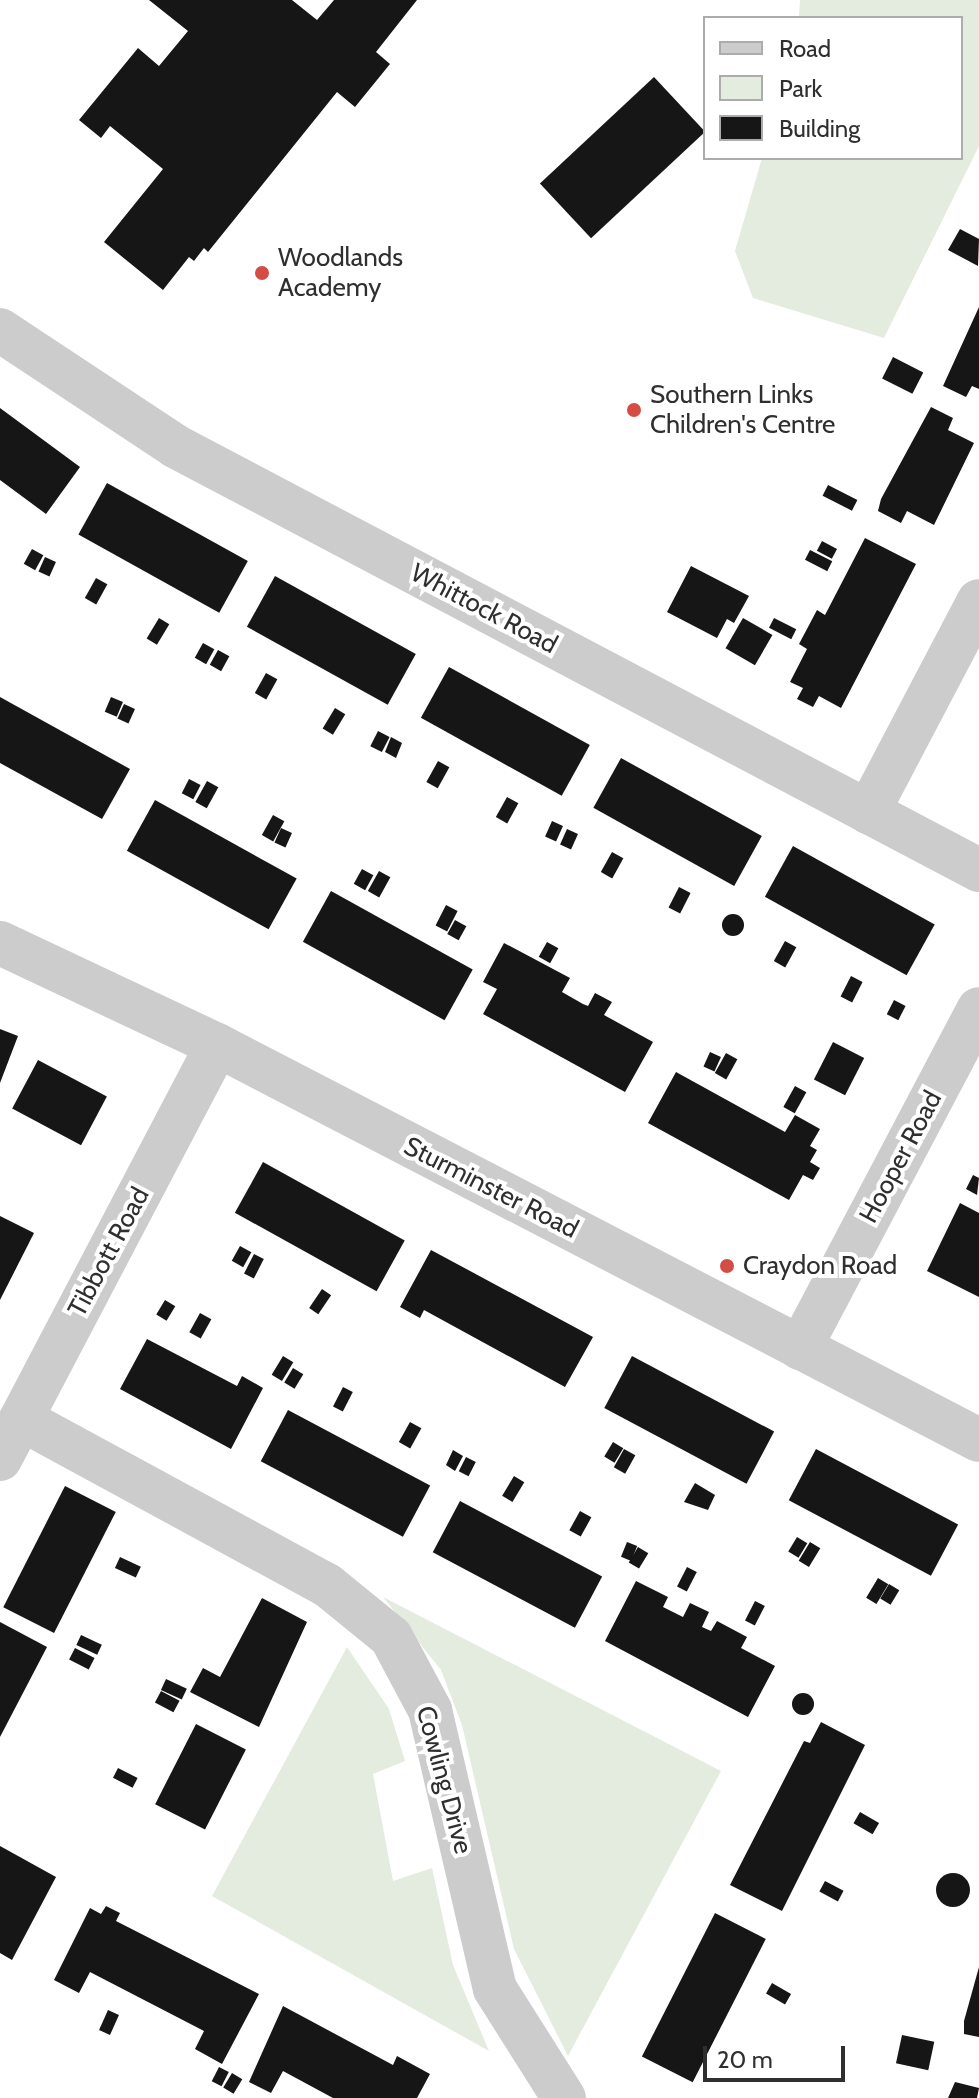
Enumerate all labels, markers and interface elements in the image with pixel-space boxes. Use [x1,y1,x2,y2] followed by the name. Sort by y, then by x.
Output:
[703,16,963,160] legend
[779,34,831,63] text: Road
[779,74,822,103] text: Park
[779,114,860,143] text: Building
[278,242,403,304] place label: Woodlands Academy
[253,264,271,282] marker: Woodlands Academy
[650,379,835,440] place label: Southern Links Children's Centre
[625,401,643,419] marker: Southern Links Children's Centre
[405,557,563,661] street label: Whittock Road
[853,1086,949,1228] street label: Hooper Road
[399,1131,583,1245] street label: Sturminster Road
[62,1182,156,1322] street label: Tibbott Road
[743,1250,897,1282] place label: Craydon Road
[718,1257,736,1275] marker: Craydon Road
[409,1703,479,1857] street label: Cowling Drive
[707,2030,849,2080] scale bar
[717,2045,773,2074] text: 20 m

